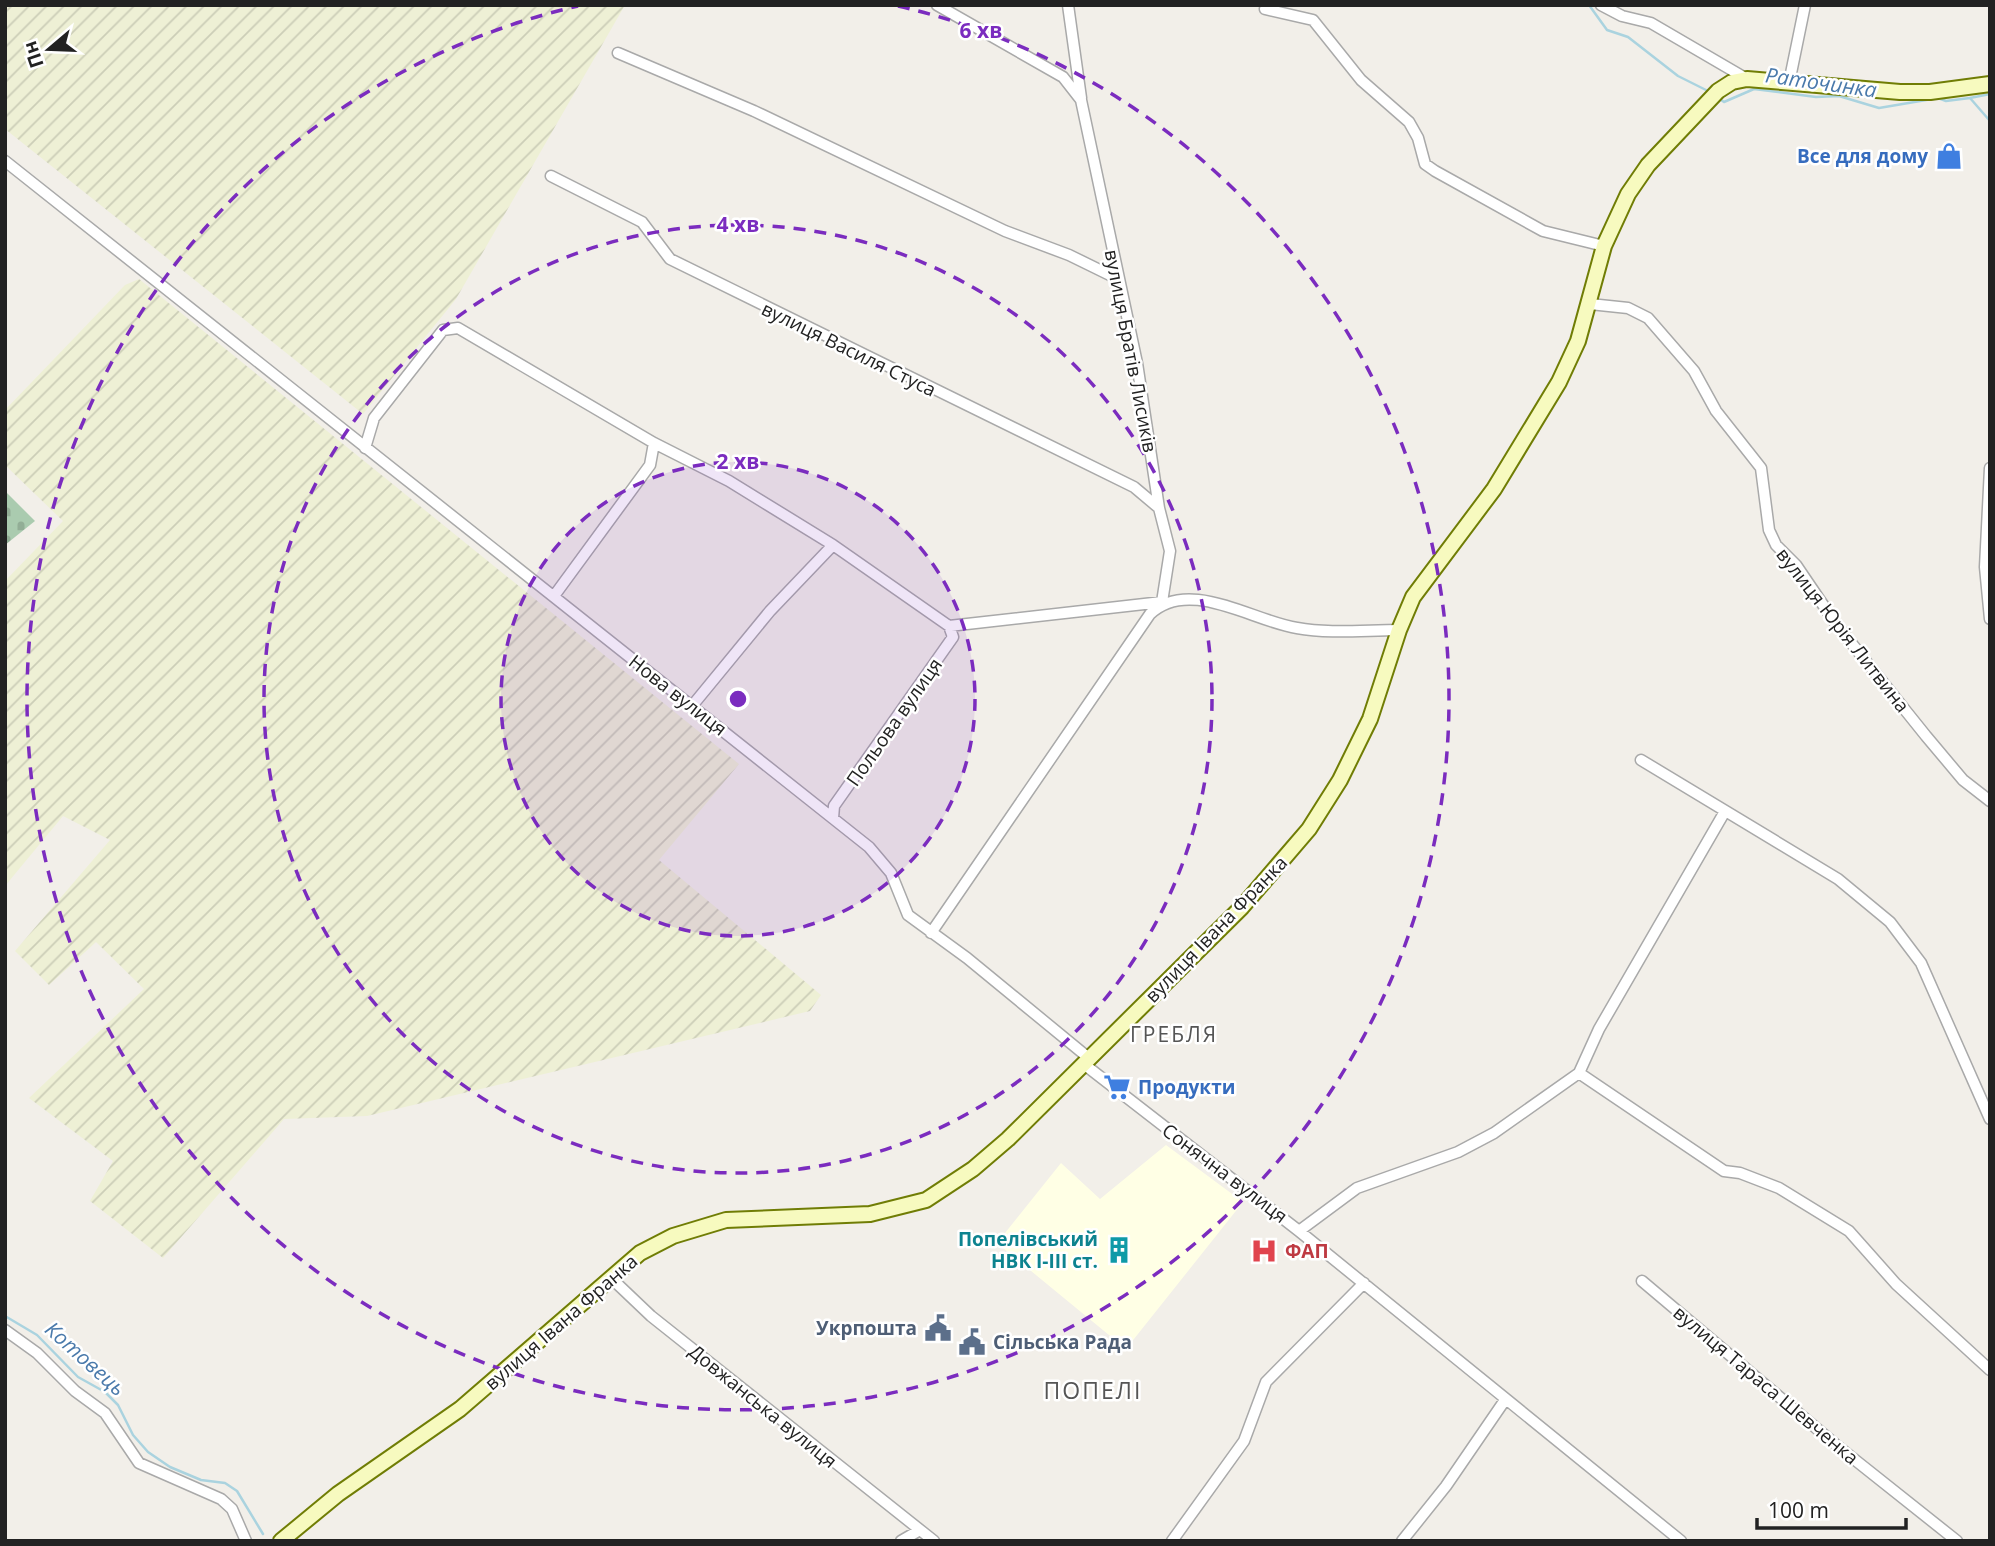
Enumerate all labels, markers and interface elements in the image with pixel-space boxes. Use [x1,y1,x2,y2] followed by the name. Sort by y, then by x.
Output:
[14,14,84,84] north arrow
[960,16,1002,44] text: 6 хв
[16,38,50,71] text: Пн
[1764,60,1879,104] water label: Раточинка
[1934,141,1964,171] shop icon: Все для дому
[1797,143,1928,169] place label: Все для дому
[717,210,759,238] text: 4 хв
[1099,247,1163,455] street label: вулиця Братів Лисиків
[757,295,941,403] street label: вулиця Василя Стуса
[717,447,759,475] text: 2 хв
[1770,542,1916,718] street label: вулиця Юрія Литвина
[624,649,732,741] street label: Нова вулиця
[840,653,948,791] street label: Польова вулиця
[726,687,750,711] centre of rings
[1139,850,1293,1008] street label: вулиця Івана Франка
[1130,1020,1218,1048] district label: ГРЕБЛЯ
[1102,1072,1132,1102] supermarket icon: Продукти
[1138,1074,1235,1100] place label: Продукти
[1157,1117,1293,1229] street label: Сонячна вулиця
[958,1226,1098,1274] place label: Попелівський НВК І-ІІІ ст.
[1104,1235,1134,1265] building icon: Попелівський НВК І-ІІІ ст.
[1249,1236,1279,1266] hospital icon: ФАП
[1285,1238,1329,1264] place label: ФАП
[479,1248,643,1396] street label: вулиця Івана Франка
[1668,1300,1864,1470] street label: вулиця Тараса Шевченка
[923,1313,953,1343] public building icon: Укрпошта
[40,1315,132,1402] water label: Котовець
[816,1315,917,1341] place label: Укрпошта
[957,1327,987,1357] public building icon: Сільська Рада
[993,1329,1132,1355] place label: Сільська Рада
[684,1338,842,1474] street label: Довжанська вулиця
[1044,1374,1142,1406] district label: ПОПЕЛІ
[1757,1486,1906,1530] scale bar
[1768,1496,1829,1524] text: 100 m

